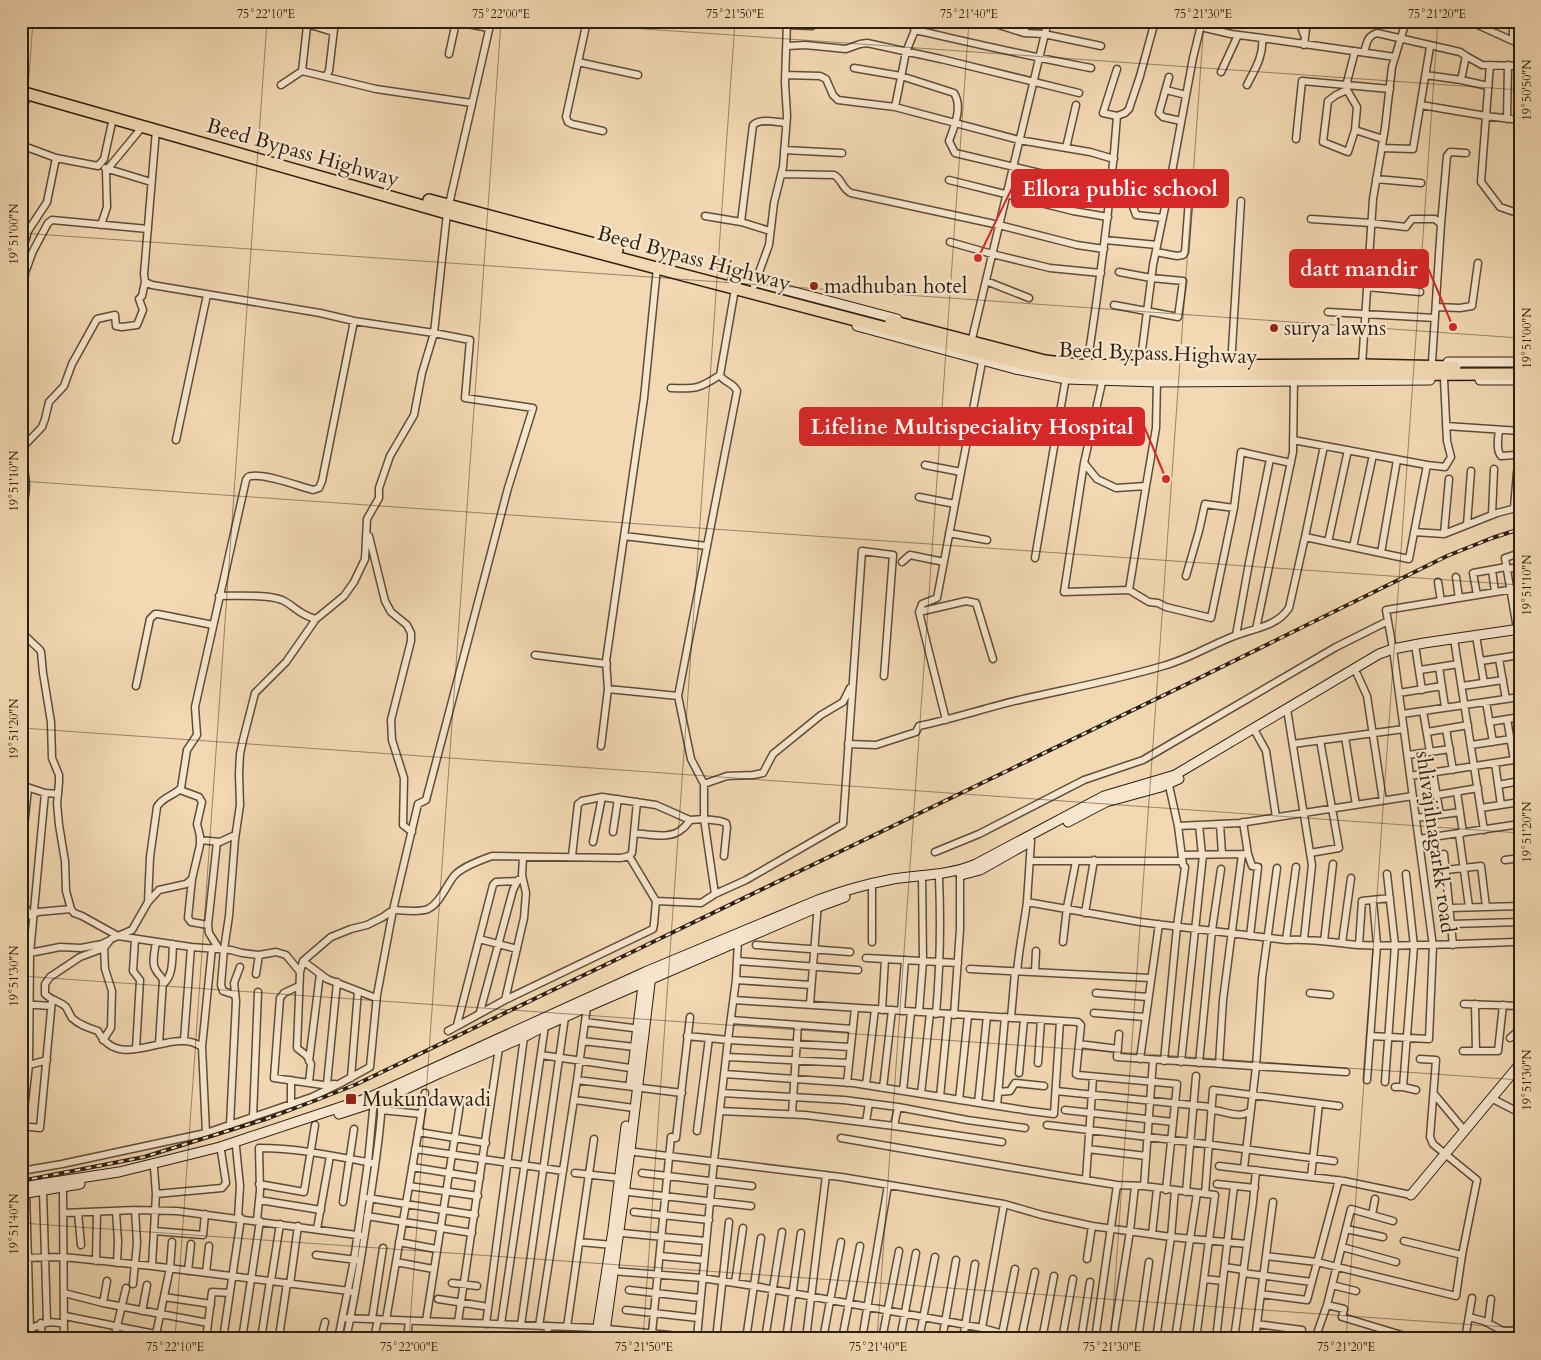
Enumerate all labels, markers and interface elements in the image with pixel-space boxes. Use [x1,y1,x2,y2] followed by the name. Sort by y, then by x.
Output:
[237,6,295,22] text: 75°22'10"E
[472,6,530,22] text: 75°22'00"E
[706,6,764,22] text: 75°21'50"E
[940,6,998,22] text: 75°21'40"E
[1174,6,1232,22] text: 75°21'30"E
[1408,6,1466,22] text: 75°21'20"E
[1519,59,1535,120] text: 19°50'50"N
[203,111,403,194] street label: Beed Bypass Highway
[1012,170,1228,207] callout: Ellora public school
[1022,174,1219,204] text: Ellora public school
[6,203,22,264] text: 19°51'00"N
[594,219,794,298] street label: Beed Bypass Highway
[1290,250,1428,287] callout: datt mandir
[1300,254,1418,284] text: datt mandir
[824,272,967,301] place label: madhuban hotel
[808,280,820,292] marker: madhuban hotel
[1519,307,1535,368] text: 19°51'00"N
[1284,314,1386,343] place label: surya lawns
[1268,322,1280,334] marker: surya lawns
[1058,336,1258,371] street label: Beed Bypass Highway
[800,408,1144,445] callout: Lifeline Multispeciality Hospital
[810,412,1134,442] text: Lifeline Multispeciality Hospital
[6,450,22,511] text: 19°51'10"N
[1519,554,1535,615] text: 19°51'10"N
[6,698,22,759] text: 19°51'20"N
[1408,749,1463,935] street label: shlivajilnagarkk road
[1519,801,1535,862] text: 19°51'20"N
[6,945,22,1006] text: 19°51'30"N
[1519,1049,1535,1110] text: 19°51'30"N
[362,1085,491,1114] place label: Mukundawadi
[344,1092,358,1106] marker: Mukundawadi
[6,1193,22,1254] text: 19°51'40"N
[146,1339,204,1355] text: 75°22'10"E
[380,1339,438,1355] text: 75°22'00"E
[615,1339,673,1355] text: 75°21'50"E
[849,1339,907,1355] text: 75°21'40"E
[1083,1339,1141,1355] text: 75°21'30"E
[1317,1339,1375,1355] text: 75°21'20"E

